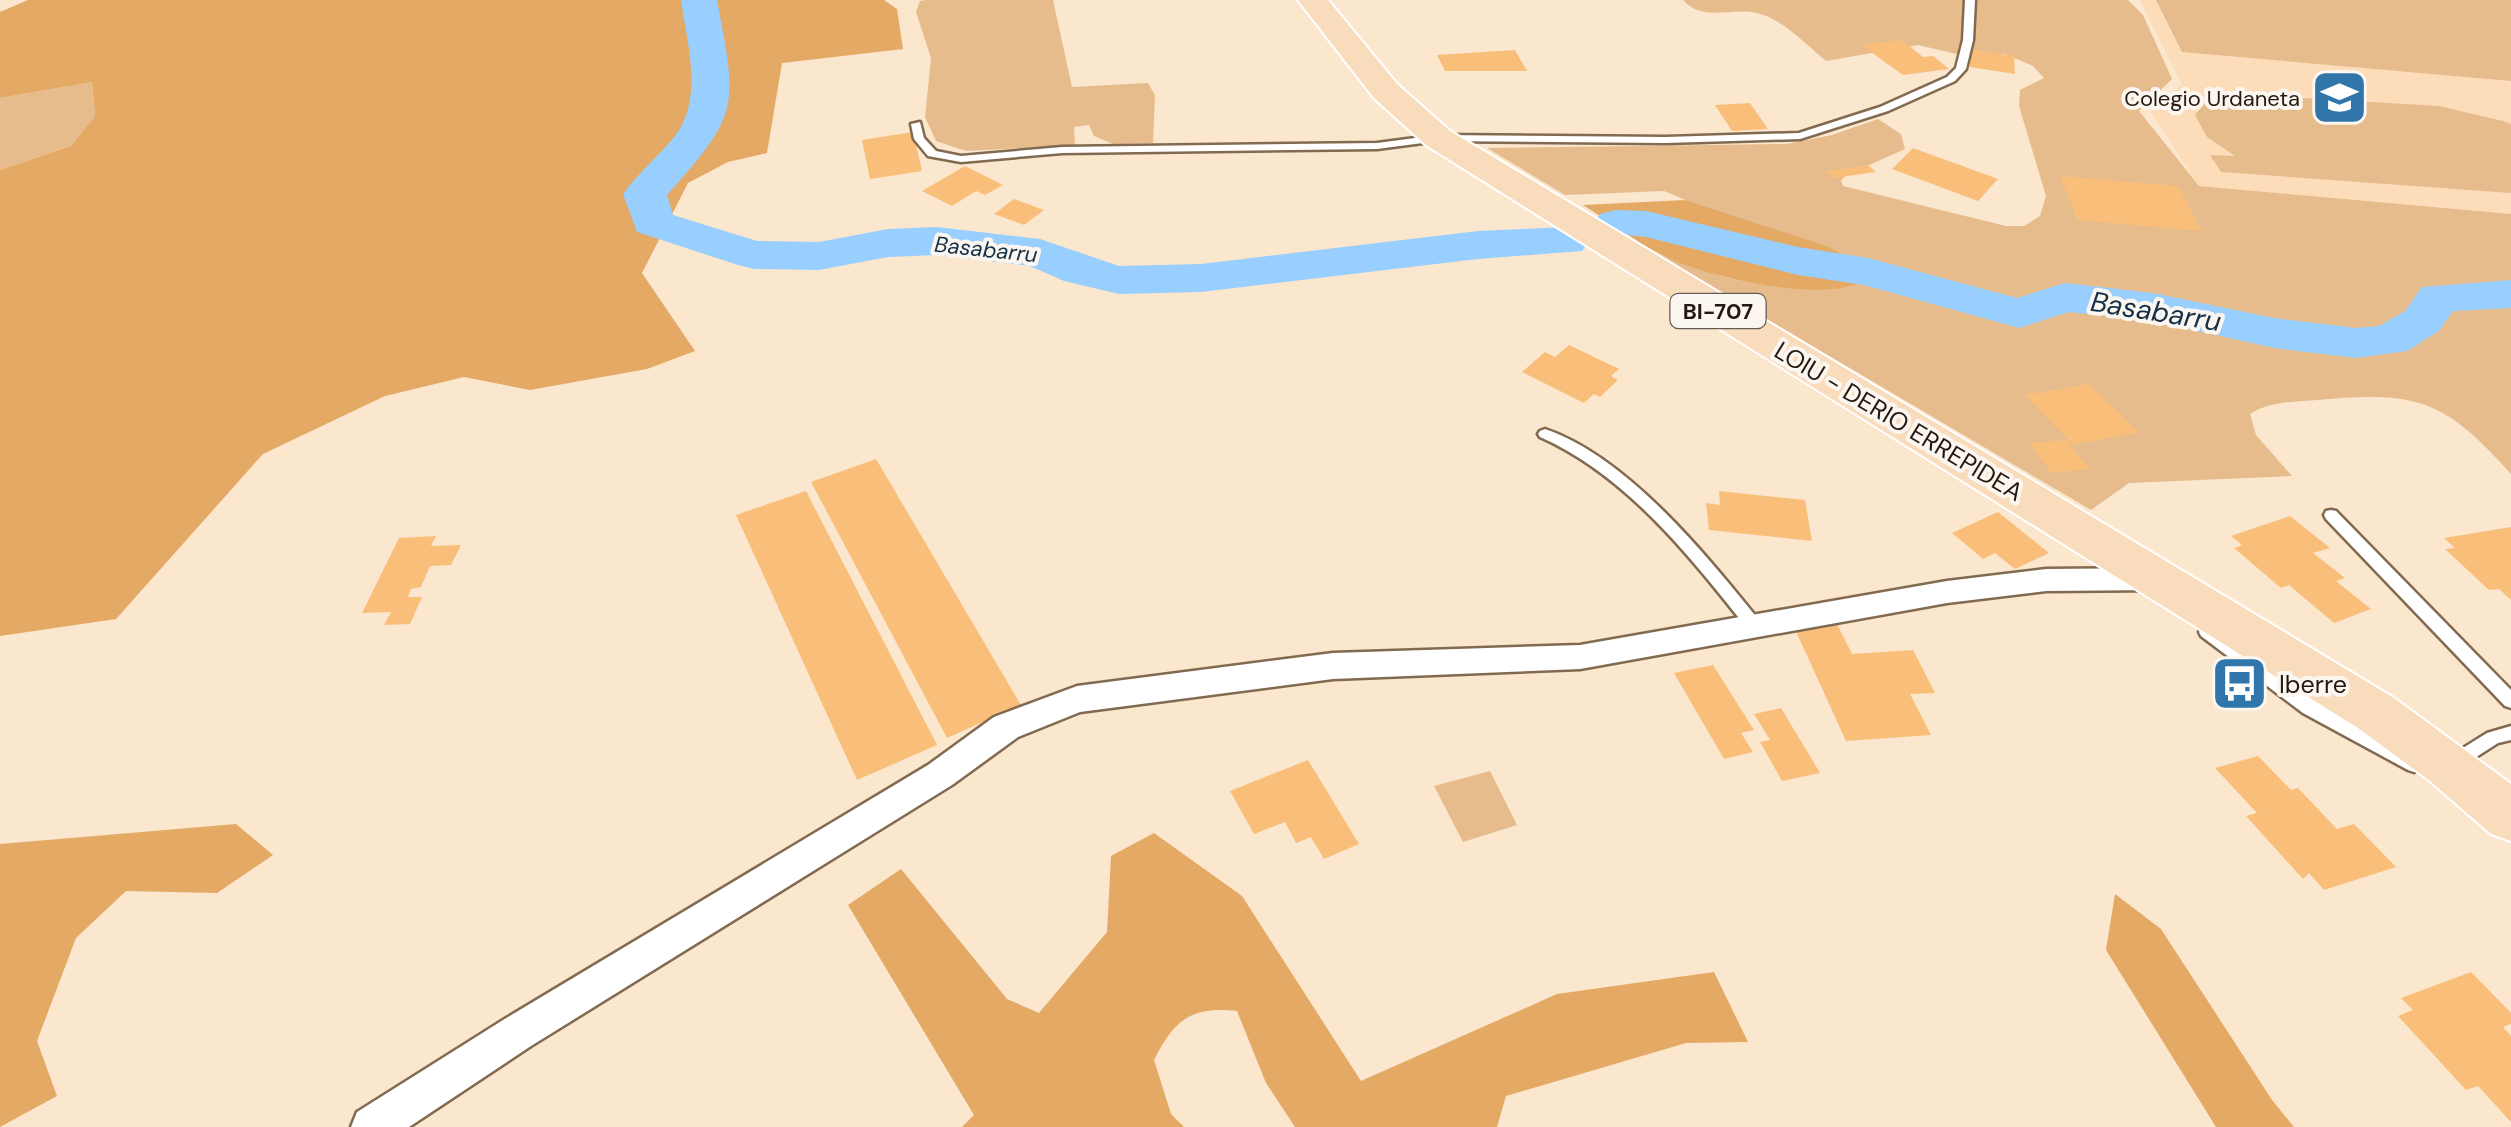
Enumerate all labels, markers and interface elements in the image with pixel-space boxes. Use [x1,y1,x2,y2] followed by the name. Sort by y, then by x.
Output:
[2309,68,2369,128] school or university icon: Colegio Urdaneta
[2124,84,2300,113] place label: Colegio Urdaneta
[933,230,1039,269] water label: Basabarru
[2088,283,2224,340] water label: Basabarru
[1670,294,1766,328] road number: BI-707
[1768,334,2029,509] street label: LOIU - DERIO ERREPIDEA
[2210,654,2270,714] bus stop icon: Iberre
[2279,668,2347,701] place label: Iberre

